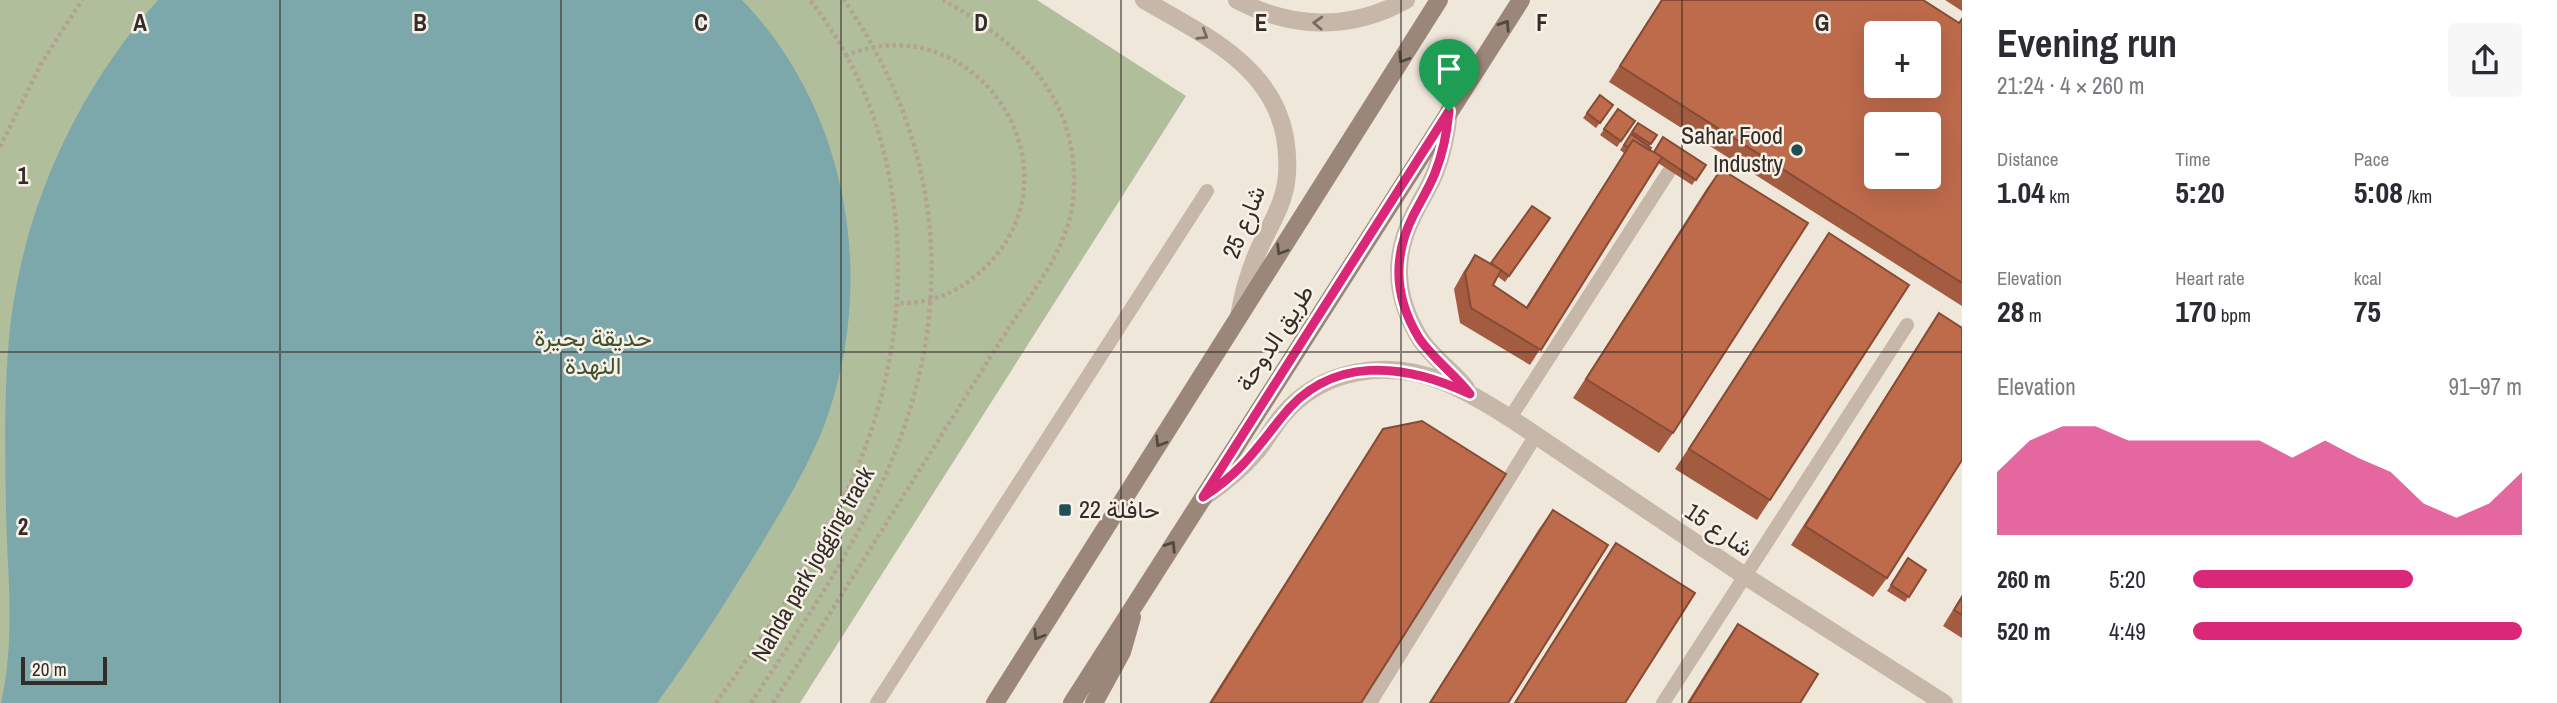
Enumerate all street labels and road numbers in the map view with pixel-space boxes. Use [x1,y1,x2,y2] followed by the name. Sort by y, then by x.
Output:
[1214,181,1273,263] street label: شارع 25
[1228,278,1320,397] street label: طريق الدوحة
[743,460,881,667] street label: Nahda park jogging track
[1679,495,1760,564] street label: شارع 15

